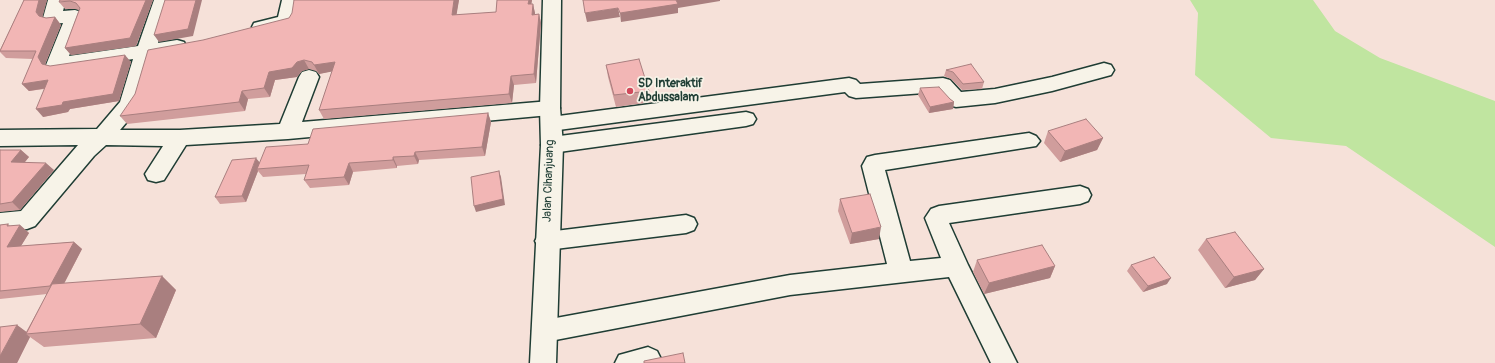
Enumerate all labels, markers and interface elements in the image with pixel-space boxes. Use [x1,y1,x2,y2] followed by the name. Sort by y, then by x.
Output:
[638,77,703,105] place label: SD Interaktif Abdussalam
[625,86,635,96] marker: SD Interaktif Abdussalam
[540,139,558,223] street label: Jalan Cihanjuang

